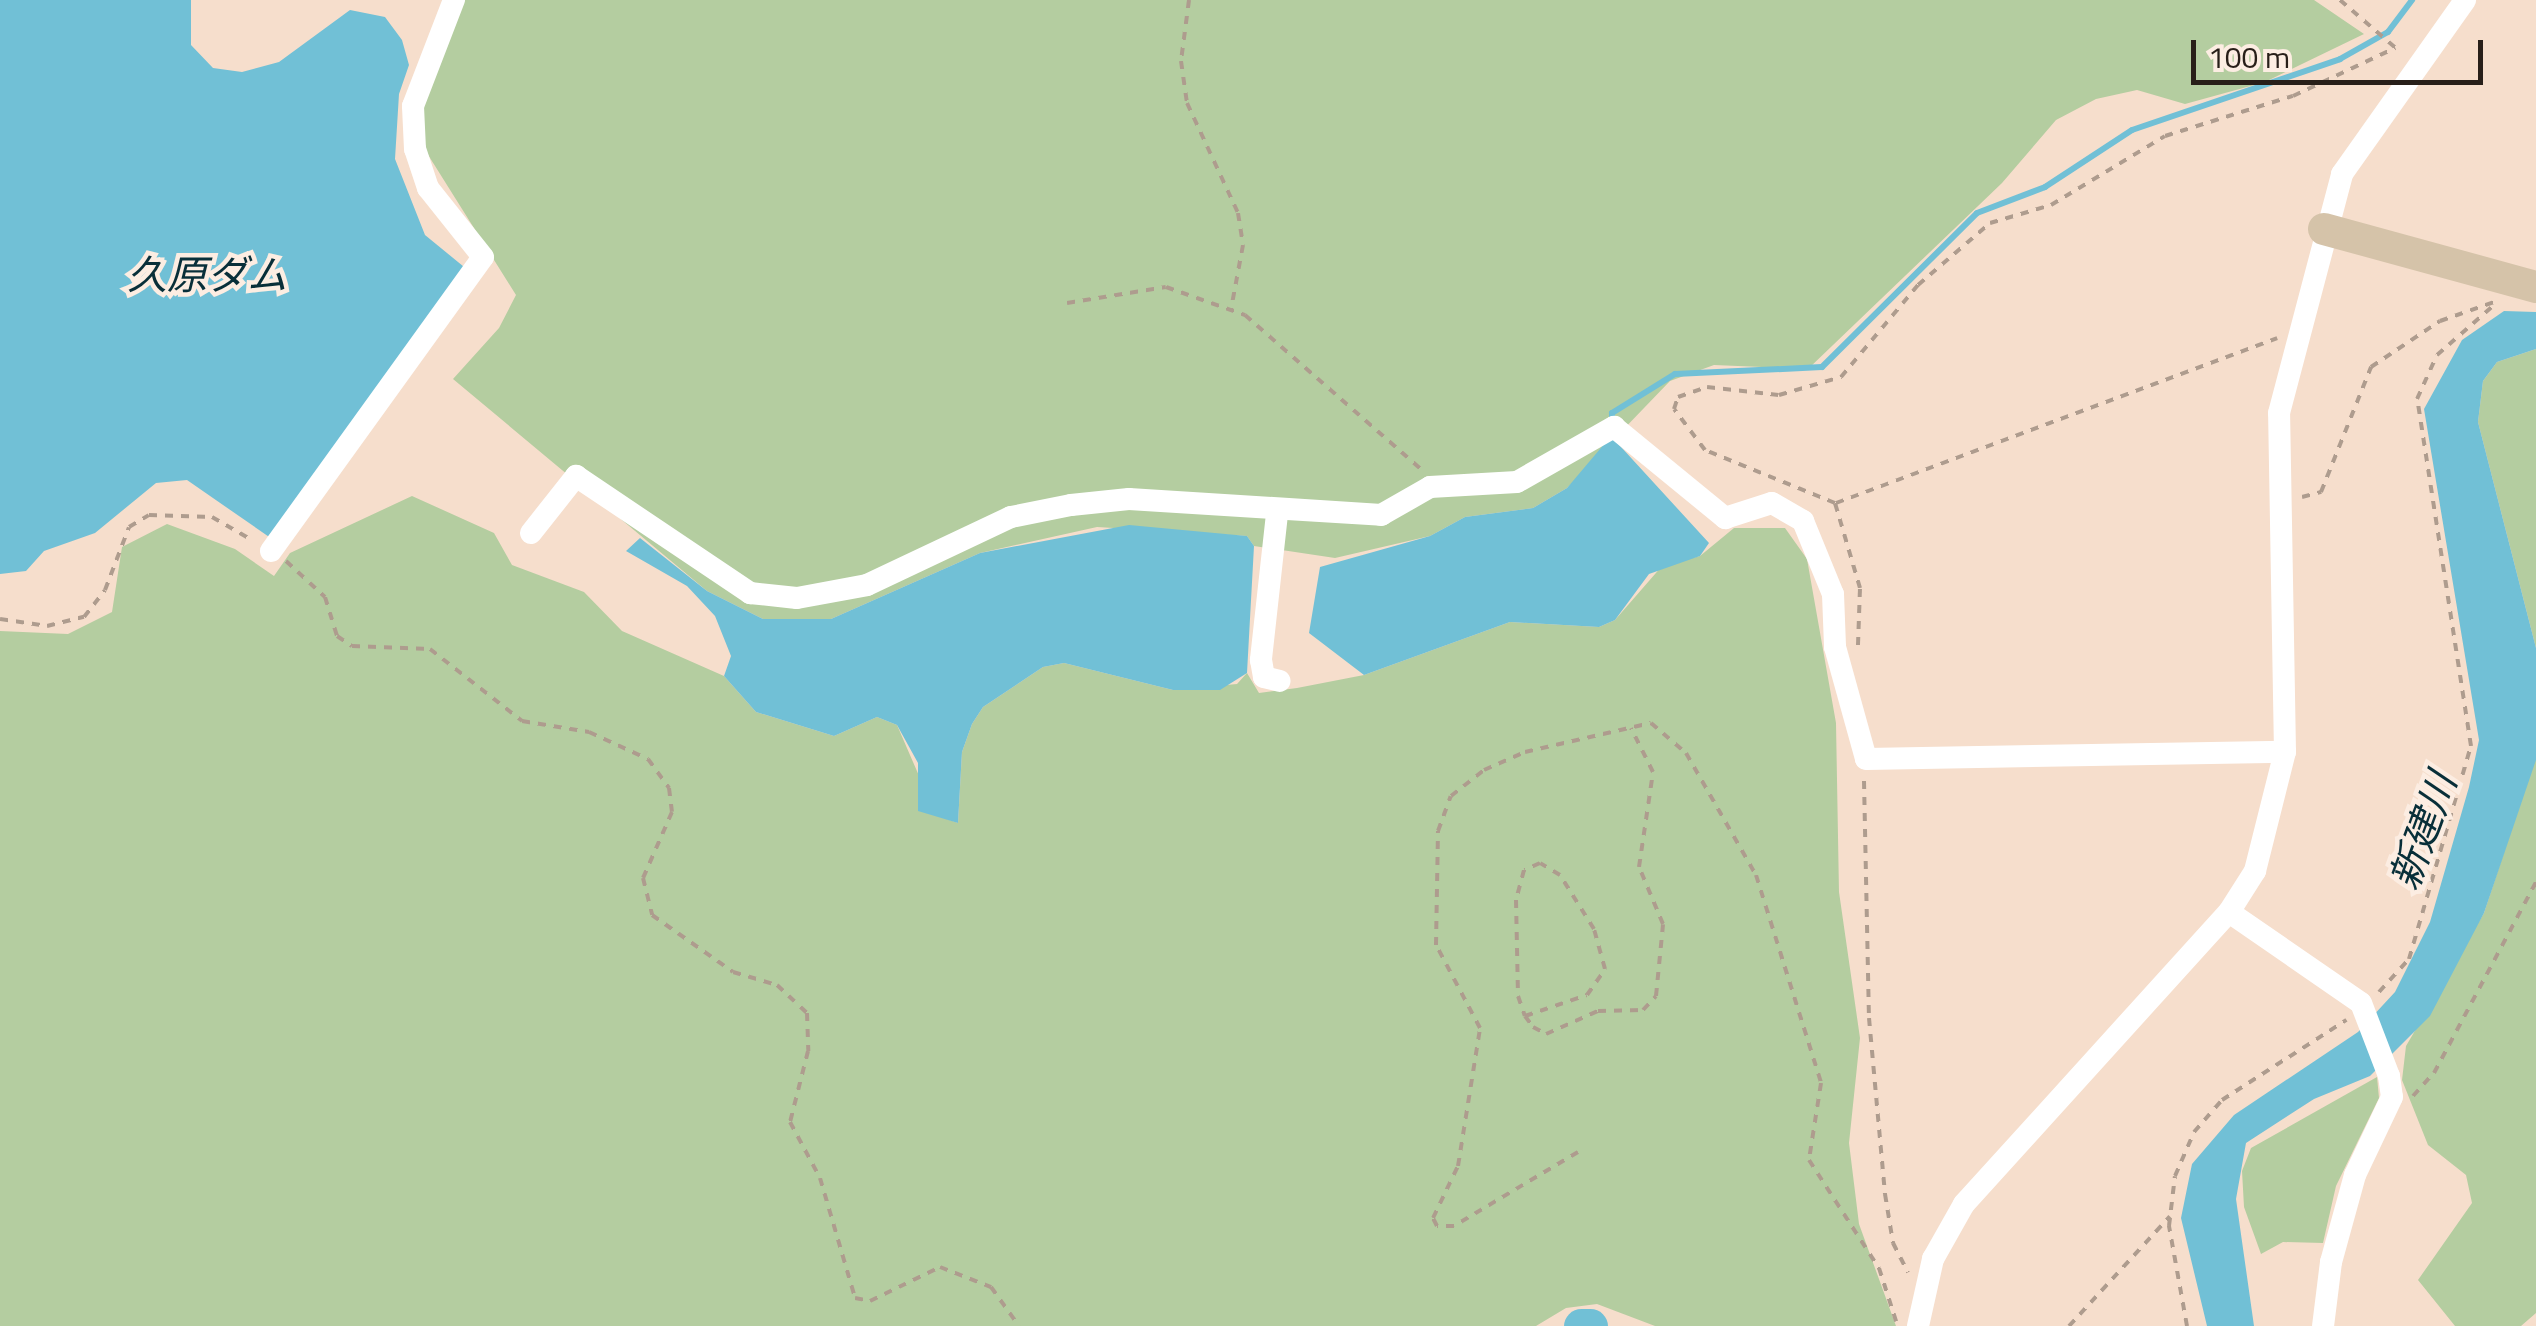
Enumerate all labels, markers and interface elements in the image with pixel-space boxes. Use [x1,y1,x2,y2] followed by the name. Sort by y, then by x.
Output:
[2196,20,2488,82] scale bar
[2208,34,2290,80] text: 100 m
[127,251,287,299] water label: 久原ダム
[2380,766,2466,896] water label: 新建川

